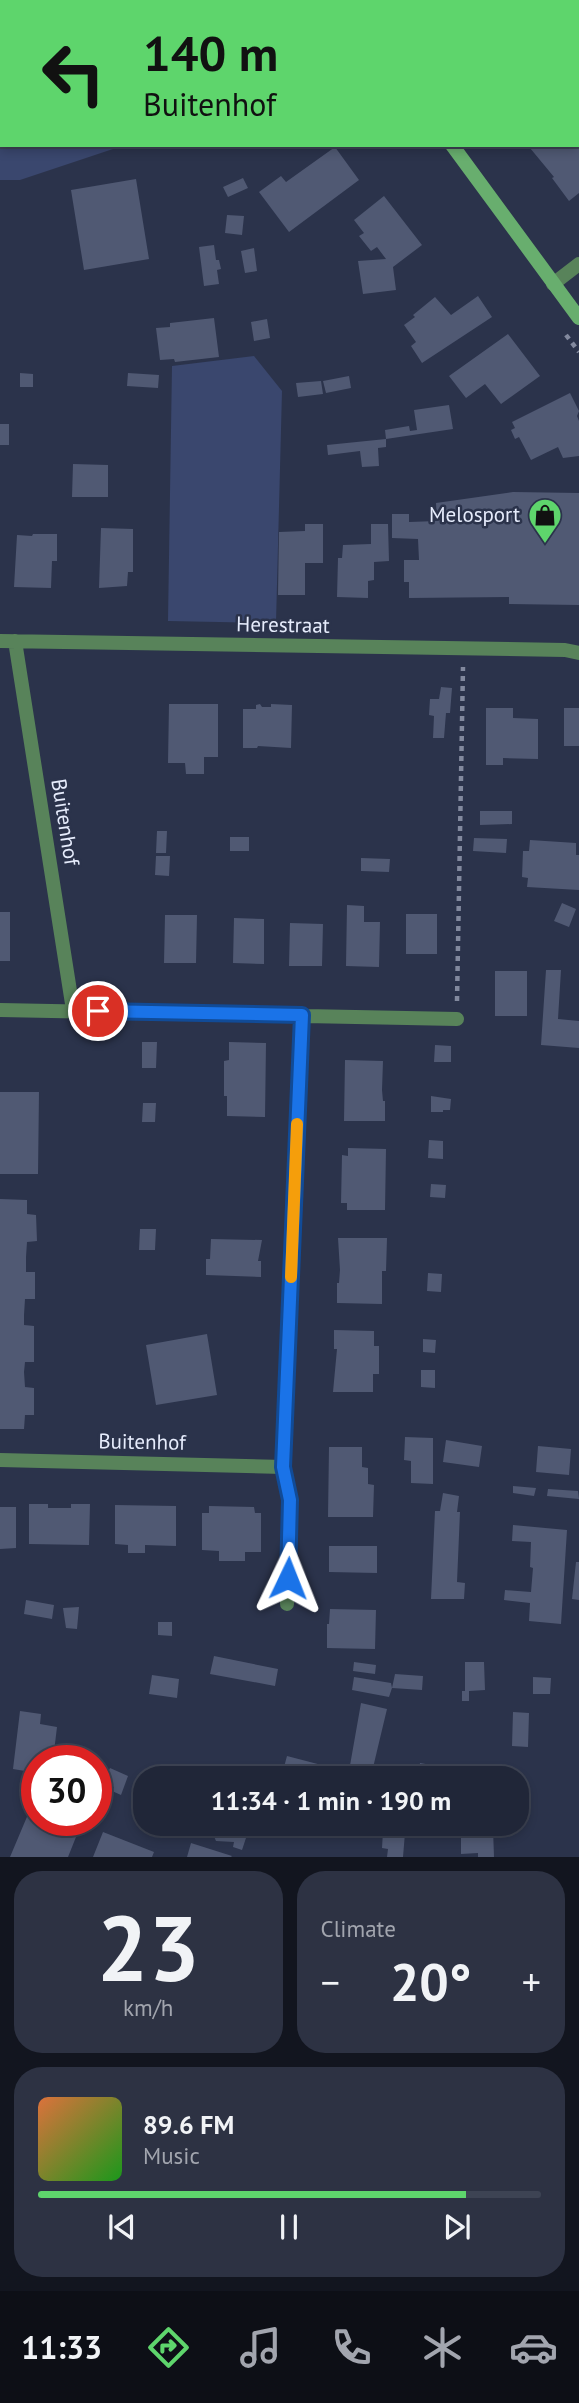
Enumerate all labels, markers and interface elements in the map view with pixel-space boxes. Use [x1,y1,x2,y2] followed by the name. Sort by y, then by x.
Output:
[143,21,278,85] text: 140 m
[28,28,119,119] icon: left
[143,83,276,125] text: Buitenhof
[526,496,564,545] shop icon: Melosport
[429,501,520,528] place label: Melosport
[236,610,330,639] street label: Herestraat
[45,777,86,868] street label: Buitenhof
[68,981,128,1041] pin
[79,992,117,1030] icon: arrive
[98,1427,187,1456] street label: Buitenhof
[251,1541,325,1615] position arrow
[21,1745,112,1836] speed limit sign: 30
[211,1784,451,1817] text: 11:34 · 1 min · 190 m
[97,1888,200,2006] text: 23
[321,1914,396,1943] text: Climate
[390,1948,472,2015] text: 20°
[321,1957,340,2006] text: −
[522,1957,541,2006] text: +
[123,1993,173,2022] text: km/h
[143,2108,234,2141] text: 89.6 FM
[143,2141,200,2170] text: Music
[103,2208,141,2246] icon: previous
[270,2208,308,2246] icon: pause
[438,2208,476,2246] icon: next
[144,2323,193,2372] icon: directions
[236,2323,285,2372] icon: music
[327,2323,376,2372] icon: phone
[418,2323,467,2372] icon: climate
[509,2323,558,2372] icon: car
[21,2326,102,2368] text: 11:33

